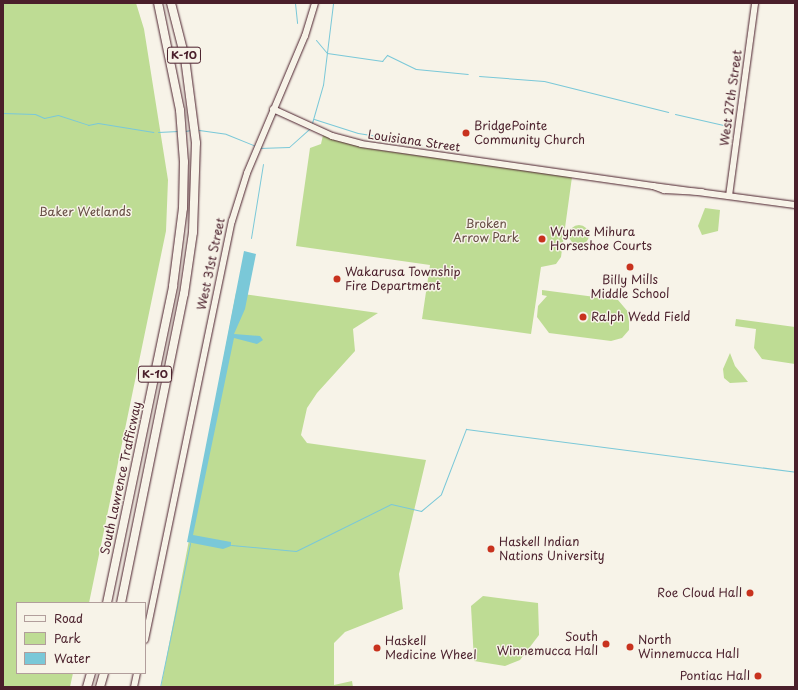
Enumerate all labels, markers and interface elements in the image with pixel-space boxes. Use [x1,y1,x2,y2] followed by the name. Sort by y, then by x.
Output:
[166,46,202,64] road number: K-10
[717,49,745,147] street label: West 27th Street
[474,119,586,147] place label: BridgePointe Community Church
[366,127,462,155] street label: Louisiana Street
[461,128,471,138] marker: BridgePointe Community Church
[38,205,132,219] park label: Baker Wetlands
[194,216,228,312] street label: West 31st Street
[453,217,519,245] park label: Broken Arrow Park
[550,225,652,253] place label: Wynne Mihura Horseshoe Courts
[537,234,547,244] marker: Wynne Mihura Horseshoe Courts
[625,262,635,272] marker: Billy Mills Middle School
[345,265,460,293] place label: Wakarusa Township Fire Department
[590,273,670,301] place label: Billy Mills Middle School
[332,274,342,284] marker: Wakarusa Township Fire Department
[591,310,691,324] place label: Ralph Wedd Field
[578,312,588,322] marker: Ralph Wedd Field
[137,365,173,383] road number: K-10
[98,400,144,556] street label: South Lawrence Trafficway
[499,535,605,563] place label: Haskell Indian Nations University
[486,544,496,554] marker: Haskell Indian Nations University
[656,586,742,600] place label: Roe Cloud Hall
[745,588,755,598] marker: Roe Cloud Hall
[16,602,146,674] legend
[54,609,83,627] text: Road
[54,629,81,647] text: Park
[496,630,598,658] place label: South Winnemucca Hall
[638,633,740,661] place label: North Winnemucca Hall
[385,634,476,662] place label: Haskell Medicine Wheel
[601,639,611,649] marker: South Winnemucca Hall
[625,642,635,652] marker: North Winnemucca Hall
[372,643,382,653] marker: Haskell Medicine Wheel
[54,649,90,667] text: Water
[680,669,750,683] place label: Pontiac Hall
[753,671,763,681] marker: Pontiac Hall

